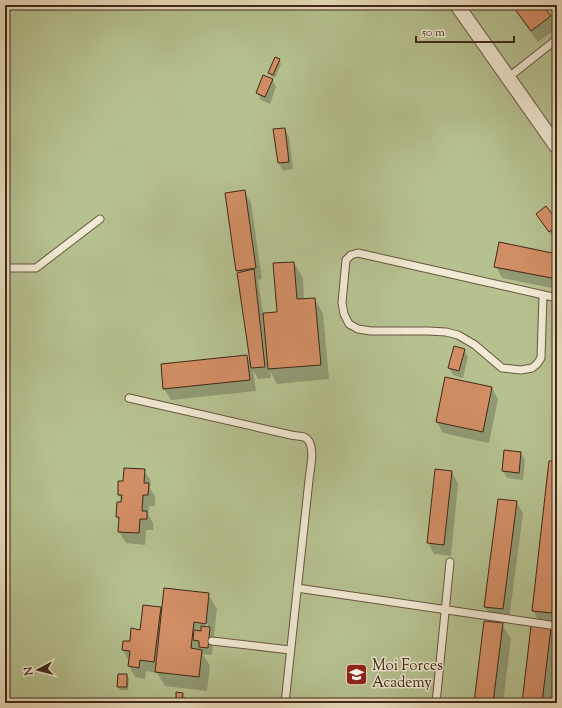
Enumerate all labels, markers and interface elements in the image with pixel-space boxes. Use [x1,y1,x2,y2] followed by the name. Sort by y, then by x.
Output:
[416,18,514,44] scale bar
[421,24,445,42] text: 50 m
[18,650,58,690] north arrow
[372,656,443,694] place label: Moi Forces Academy
[343,662,369,688] school or university icon: Moi Forces Academy
[21,666,38,677] text: N

